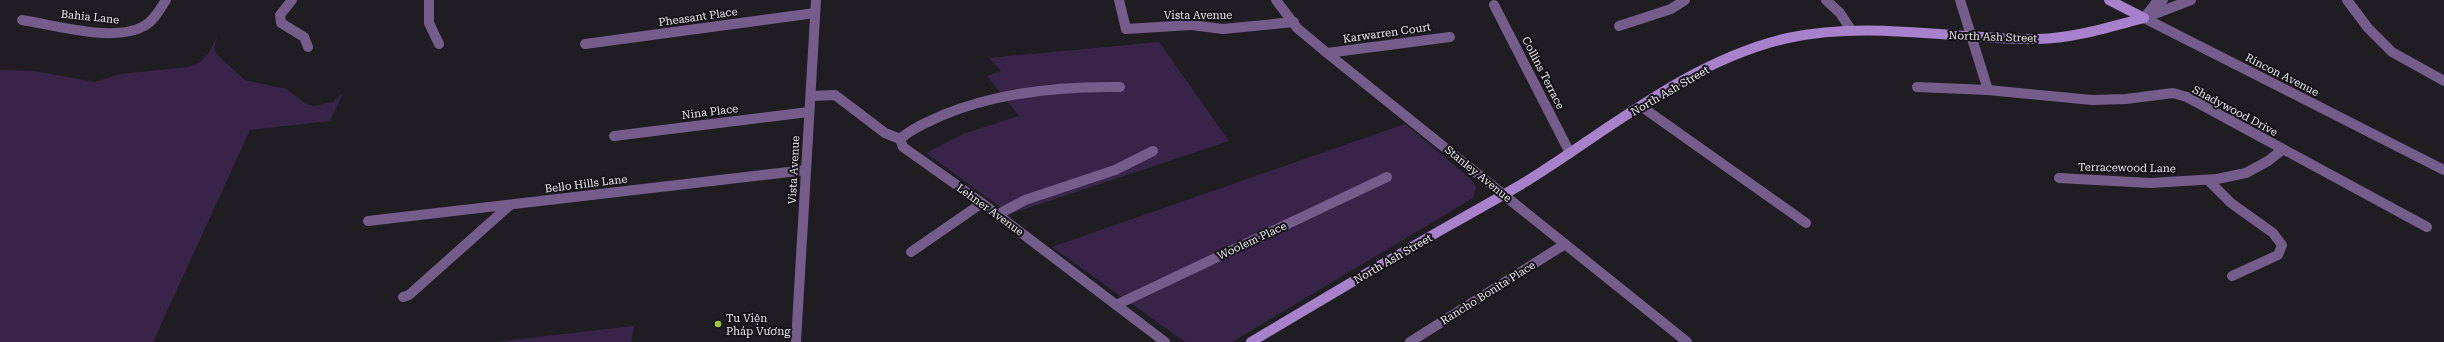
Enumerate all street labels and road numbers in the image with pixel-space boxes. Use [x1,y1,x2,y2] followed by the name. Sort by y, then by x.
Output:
[658,5,738,29] street label: Pheasant Place
[60,7,120,27] street label: Bahia Lane
[1164,9,1232,22] street label: Vista Avenue
[1342,20,1432,46] street label: Karwarren Court
[1949,29,2037,45] street label: North Ash Street
[1519,35,1567,111] street label: Collins Terrace
[2243,51,2321,99] street label: Rincon Avenue
[1628,63,1712,119] street label: North Ash Street
[2190,83,2280,139] street label: Shadywood Drive
[681,102,739,122] street label: Nina Place
[786,135,802,205] street label: Vista Avenue
[1442,143,1514,205] street label: Stanley Avenue
[2078,161,2176,175] street label: Terracewood Lane
[544,172,628,196] street label: Bello Hills Lane
[954,181,1026,239] street label: Lehner Avenue
[1215,219,1289,263] street label: Woolem Place
[1351,231,1435,287] street label: North Ash Street
[1438,259,1538,327] street label: Rancho Bonita Place

